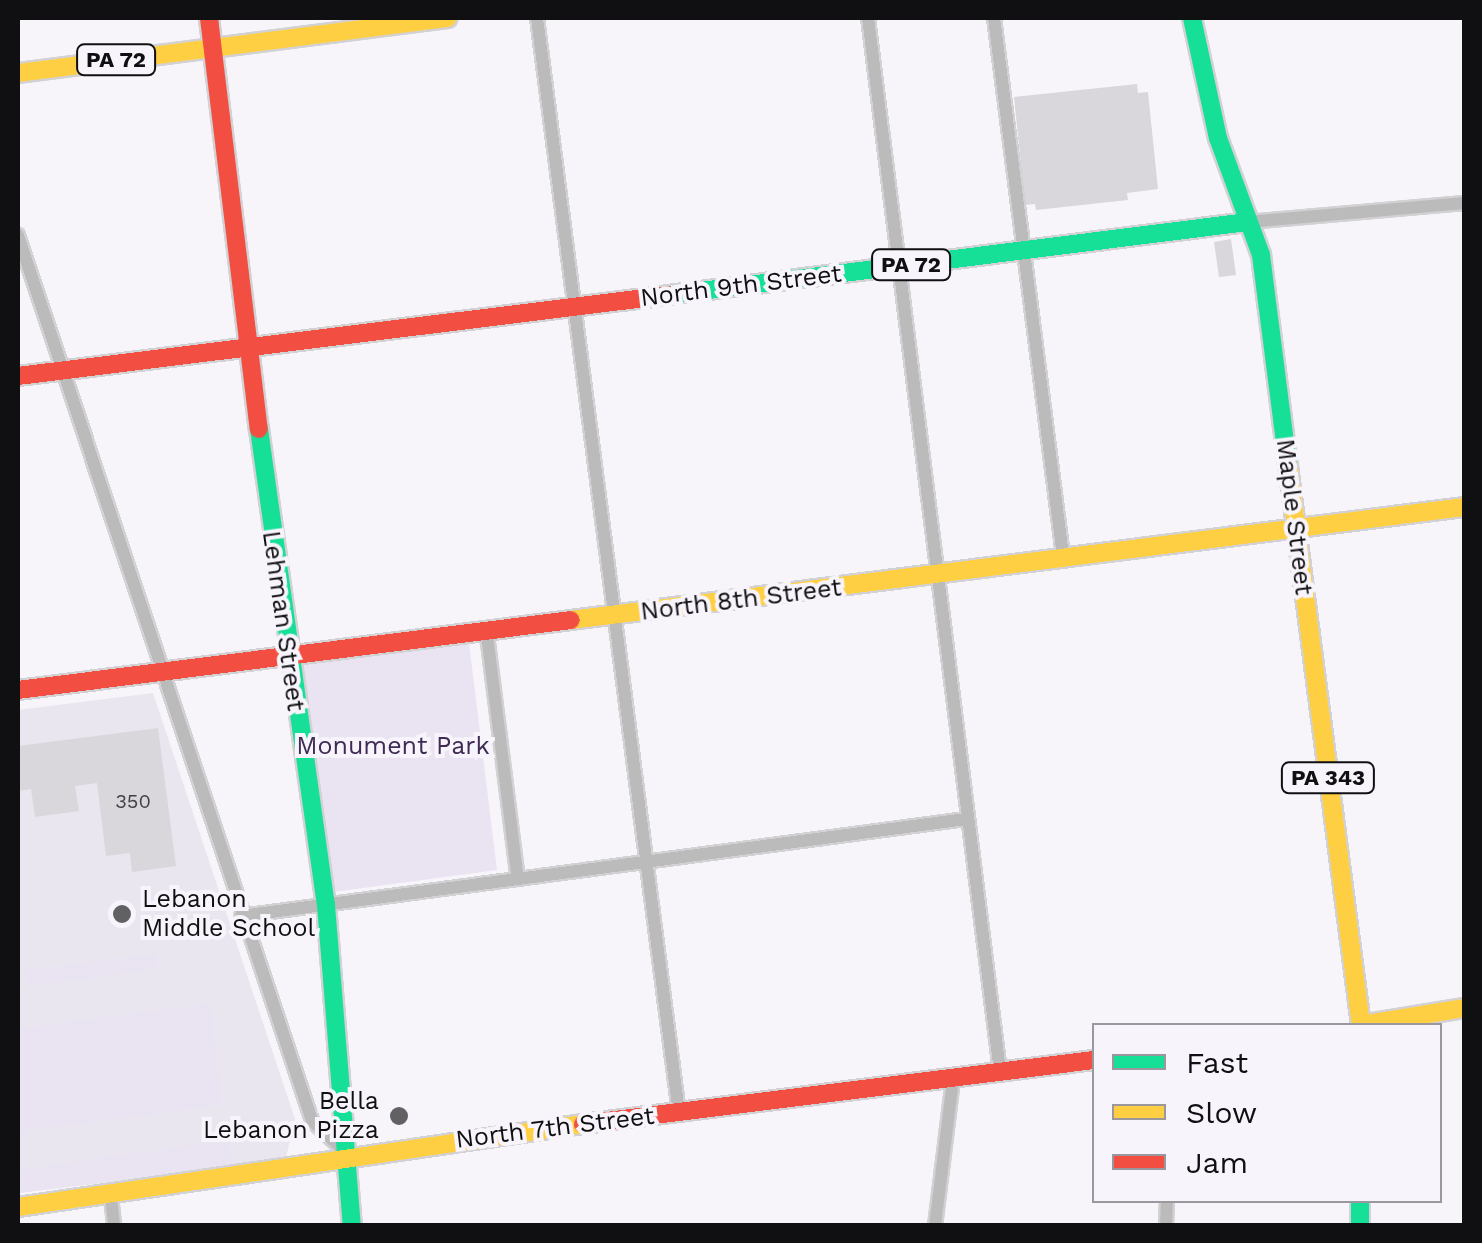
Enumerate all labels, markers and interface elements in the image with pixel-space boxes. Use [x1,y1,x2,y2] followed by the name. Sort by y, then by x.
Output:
[74,43,158,77] road number: PA 72
[868,248,954,282] road number: PA 72
[639,259,843,313] street label: North 9th Street
[1270,437,1318,597] street label: Maple Street
[256,529,310,713] street label: Lehman Street
[639,573,843,627] street label: North 8th Street
[296,731,490,761] park label: Monument Park
[1280,761,1376,795] road number: PA 343
[115,789,151,813] house number: 350
[142,885,315,944] place label: Lebanon Middle School
[111,903,133,925] marker: Lebanon Middle School
[1092,1023,1442,1203] legend
[1186,1045,1248,1080] text: Fast
[203,1087,379,1146] place label: Bella Lebanon Pizza
[1186,1095,1257,1130] text: Slow
[454,1101,656,1155] street label: North 7th Street
[388,1105,410,1127] marker: Bella Lebanon Pizza
[1186,1145,1248,1180] text: Jam

